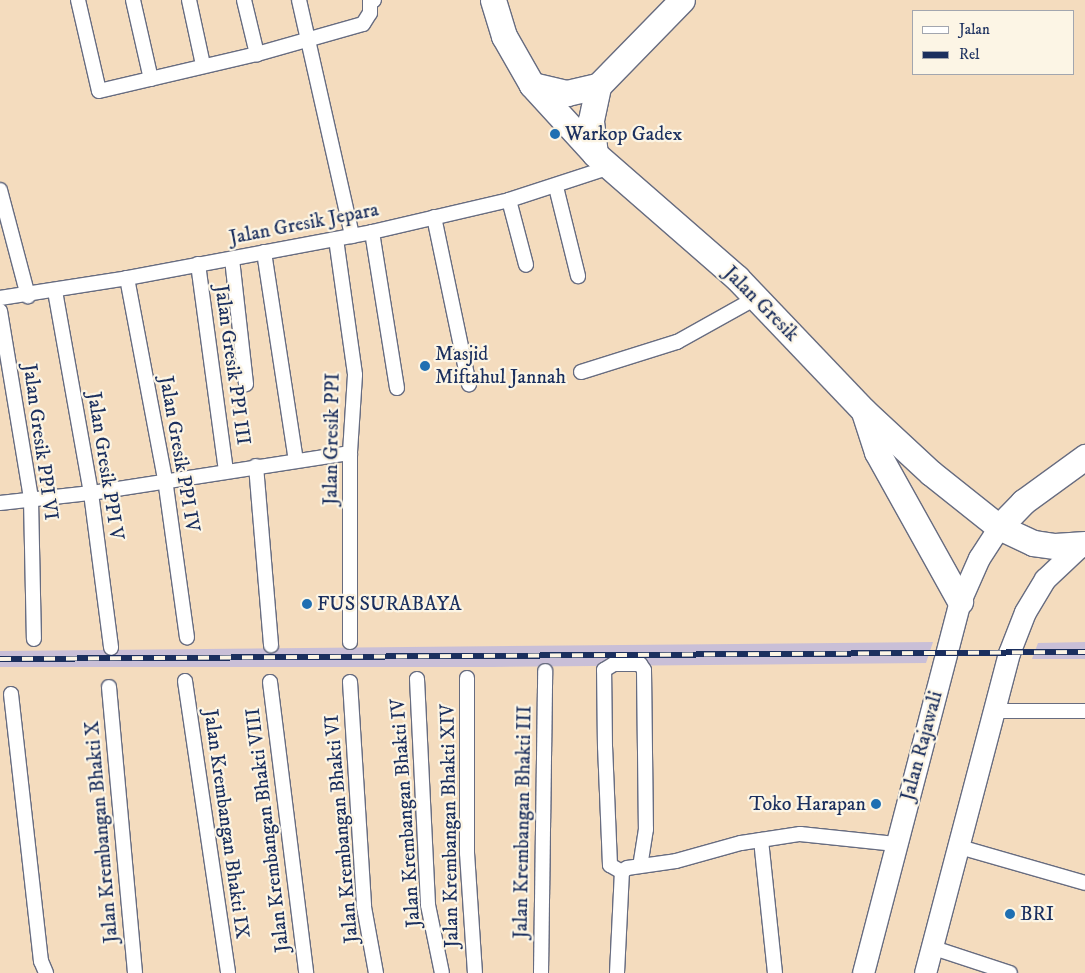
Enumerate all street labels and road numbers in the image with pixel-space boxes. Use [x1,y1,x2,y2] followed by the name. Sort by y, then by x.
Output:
[227,198,381,250] street label: Jalan Gresik Jepara
[718,261,804,347] street label: Jalan Gresik
[209,283,255,447] street label: Jalan Gresik PPI III
[17,362,63,522] street label: Jalan Gresik PPI VI
[319,373,345,505] street label: Jalan Gresik PPI
[153,374,205,534] street label: Jalan Gresik PPI IV
[81,390,129,542] street label: Jalan Gresik PPI V
[896,688,948,804] street label: Jalan Rajawali
[386,698,426,928] street label: Jalan Krembangan Bhakti IV
[436,704,464,948] street label: Jalan Krembangan Bhakti XIV
[509,705,537,939] street label: Jalan Krembangan Bhakti III
[241,706,295,954] street label: Jalan Krembangan Bhakti VIII
[198,708,254,940] street label: Jalan Krembangan Bhakti IX
[320,714,364,944] street label: Jalan Krembangan Bhakti VI
[80,720,124,944] street label: Jalan Krembangan Bhakti X

